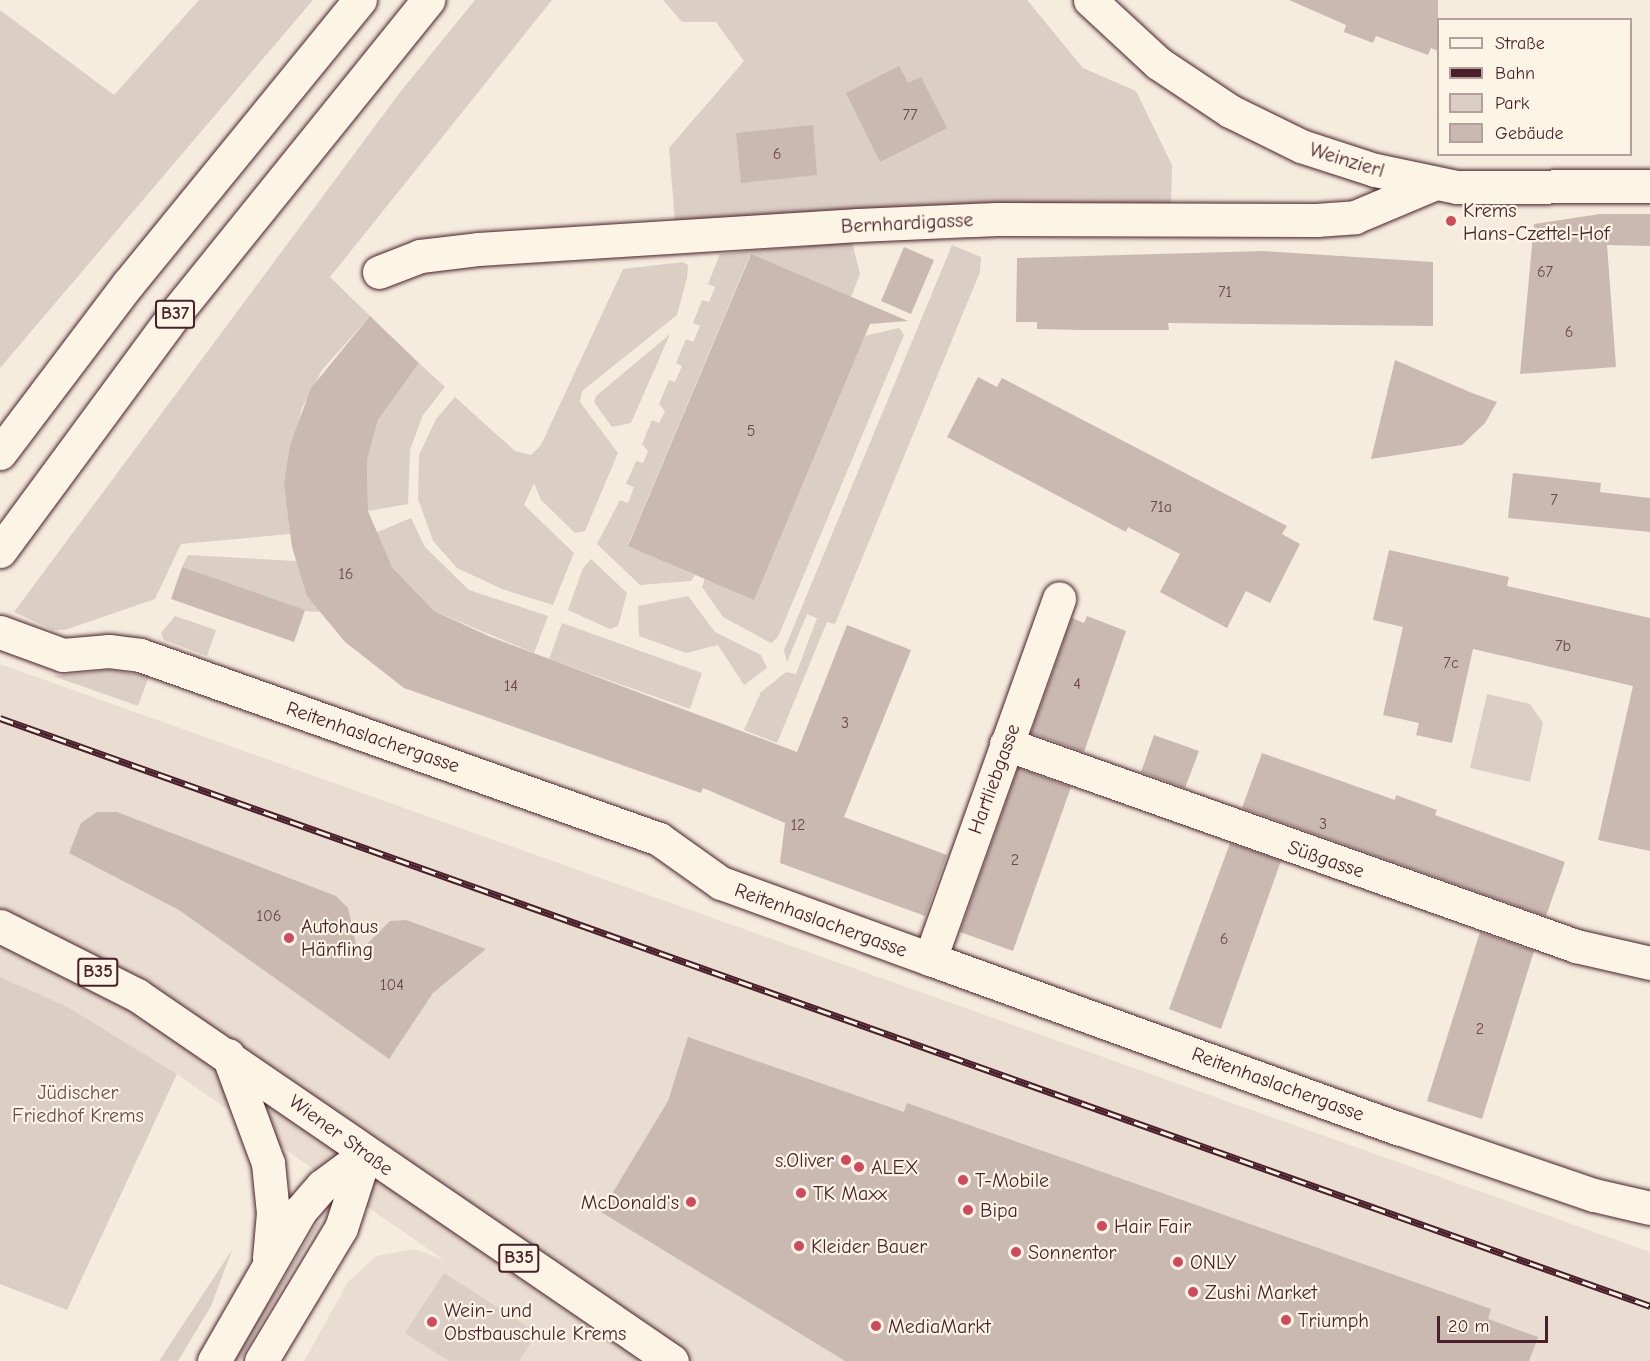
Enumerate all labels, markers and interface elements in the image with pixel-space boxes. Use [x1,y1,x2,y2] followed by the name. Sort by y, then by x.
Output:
[1437,18,1632,156] legend
[1495,33,1545,54] text: Straße
[1495,63,1535,84] text: Bahn
[1495,93,1529,114] text: Park
[902,105,918,125] house number: 77
[1495,123,1564,144] text: Gebäude
[1307,137,1387,183] street label: Weinzierl
[773,144,781,164] house number: 6
[1463,198,1610,245] place label: Krems Hans-Czettel-Hof
[840,208,974,238] street label: Bernhardigasse
[1444,214,1458,228] marker: Krems Hans-Czettel-Hof
[1537,262,1553,282] house number: 67
[1218,282,1232,302] house number: 71
[154,299,196,329] road number: B37
[1565,322,1573,342] house number: 6
[747,421,755,441] house number: 5
[1550,490,1558,510] house number: 7
[1150,497,1172,517] house number: 71a
[338,564,354,584] house number: 16
[1555,636,1571,656] house number: 7b
[1443,653,1459,673] house number: 7c
[1073,674,1081,694] house number: 4
[504,676,518,696] house number: 14
[283,696,463,778] street label: Reitenhaslachergasse
[841,713,849,733] house number: 3
[963,721,1025,837] street label: Hartliebgasse
[1319,814,1327,834] house number: 3
[791,815,805,835] house number: 12
[1285,835,1367,883] street label: Süßgasse
[1011,850,1019,870] house number: 2
[731,878,911,962] street label: Reitenhaslachergasse
[257,906,281,926] house number: 106
[301,915,378,962] place label: Autohaus Hänfling
[1220,929,1228,949] house number: 6
[282,931,296,945] marker: Autohaus Hänfling
[77,957,119,987] road number: B35
[380,975,404,995] house number: 104
[1476,1019,1484,1039] house number: 2
[1188,1042,1368,1126] street label: Reitenhaslachergasse
[12,1081,144,1128] park label: Jüdischer Friedhof Krems
[284,1089,398,1181] street label: Wiener Straße
[775,1148,834,1172] place label: s.Oliver
[839,1153,853,1167] marker: s.Oliver
[871,1155,918,1179] place label: ALEX
[852,1160,866,1174] marker: ALEX
[975,1168,1049,1192] place label: T-Mobile
[956,1173,970,1187] marker: T-Mobile
[813,1181,887,1205] place label: TK Maxx
[794,1186,808,1200] marker: TK Maxx
[581,1190,679,1214] place label: McDonald's
[684,1195,698,1209] marker: McDonald's
[980,1198,1018,1222] place label: Bipa
[961,1203,975,1217] marker: Bipa
[1114,1214,1191,1238] place label: Hair Fair
[1095,1219,1109,1233] marker: Hair Fair
[811,1234,927,1258] place label: Kleider Bauer
[792,1239,806,1253] marker: Kleider Bauer
[1028,1240,1116,1264] place label: Sonnentor
[498,1243,540,1273] road number: B35
[1009,1245,1023,1259] marker: Sonnentor
[1190,1250,1236,1274] place label: ONLY
[1171,1255,1185,1269] marker: ONLY
[1205,1280,1317,1304] place label: Zushi Market
[1186,1285,1200,1299] marker: Zushi Market
[444,1298,626,1345] place label: Wein- und Obstbauschule Krems
[1440,1304,1551,1342] scale bar
[1298,1308,1369,1332] place label: Triumph
[1279,1313,1293,1327] marker: Triumph
[888,1314,991,1338] place label: MediaMarkt
[425,1315,439,1329] marker: Wein- und Obstbauschule Krems
[1448,1316,1489,1337] text: 20 m
[869,1319,883,1333] marker: MediaMarkt

